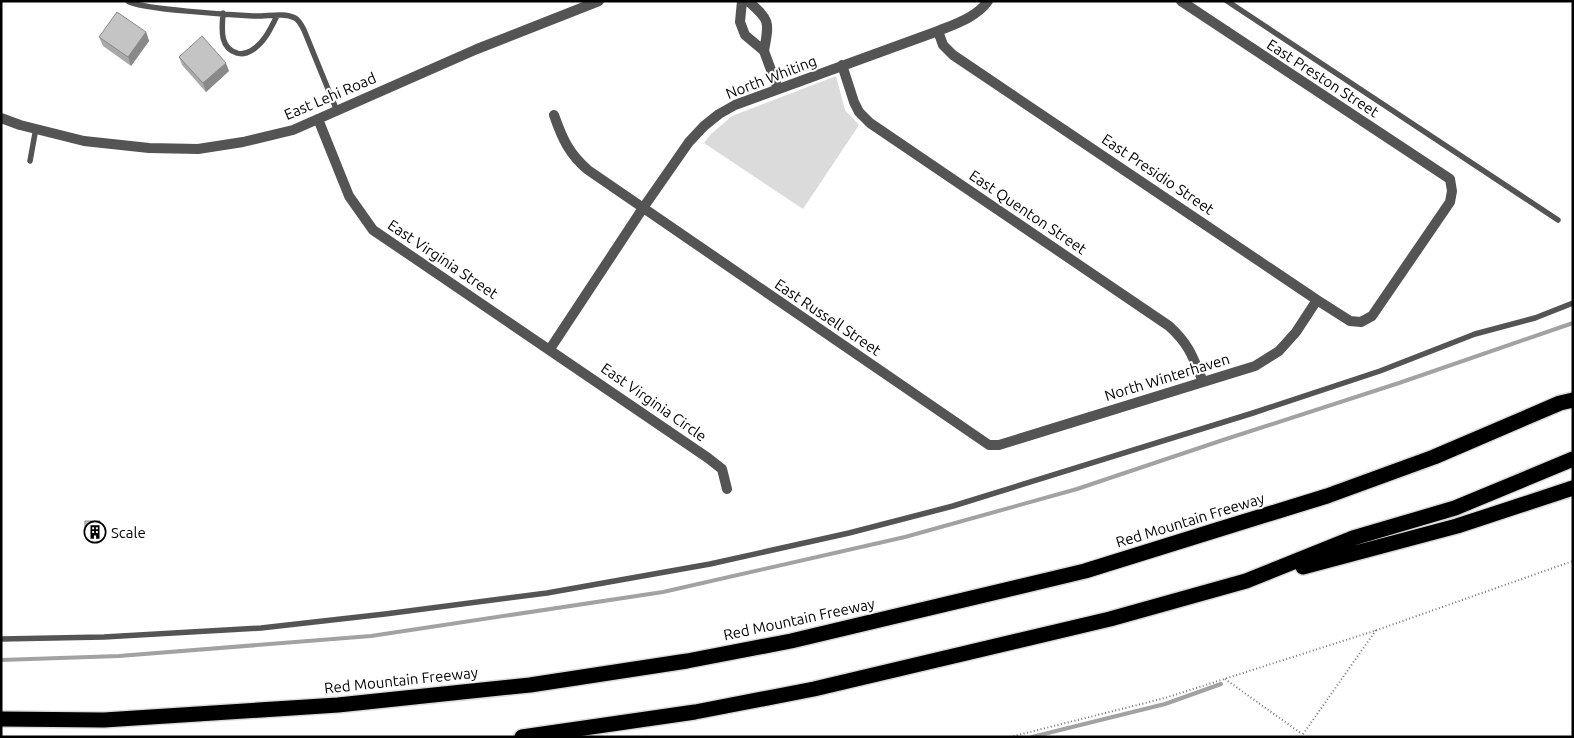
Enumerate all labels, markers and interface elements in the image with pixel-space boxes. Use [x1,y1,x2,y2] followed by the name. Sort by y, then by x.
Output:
[1264,35,1382,121] street label: East Preston Street
[723,52,819,102] street label: North Whiting
[282,69,378,123] street label: East Lehi Road
[1099,130,1217,218] street label: East Presidio Street
[966,166,1090,258] street label: East Quenton Street
[385,216,501,302] street label: East Virginia Street
[772,275,884,359] street label: East Russell Street
[1103,350,1231,404] street label: North Winterhaven
[598,359,710,445] street label: East Virginia Circle
[1114,489,1266,551] street label: Red Mountain Freeway
[83,520,107,544] building icon: Scale
[111,524,146,541] place label: Scale
[722,595,876,643] street label: Red Mountain Freeway
[323,663,479,697] street label: Red Mountain Freeway

